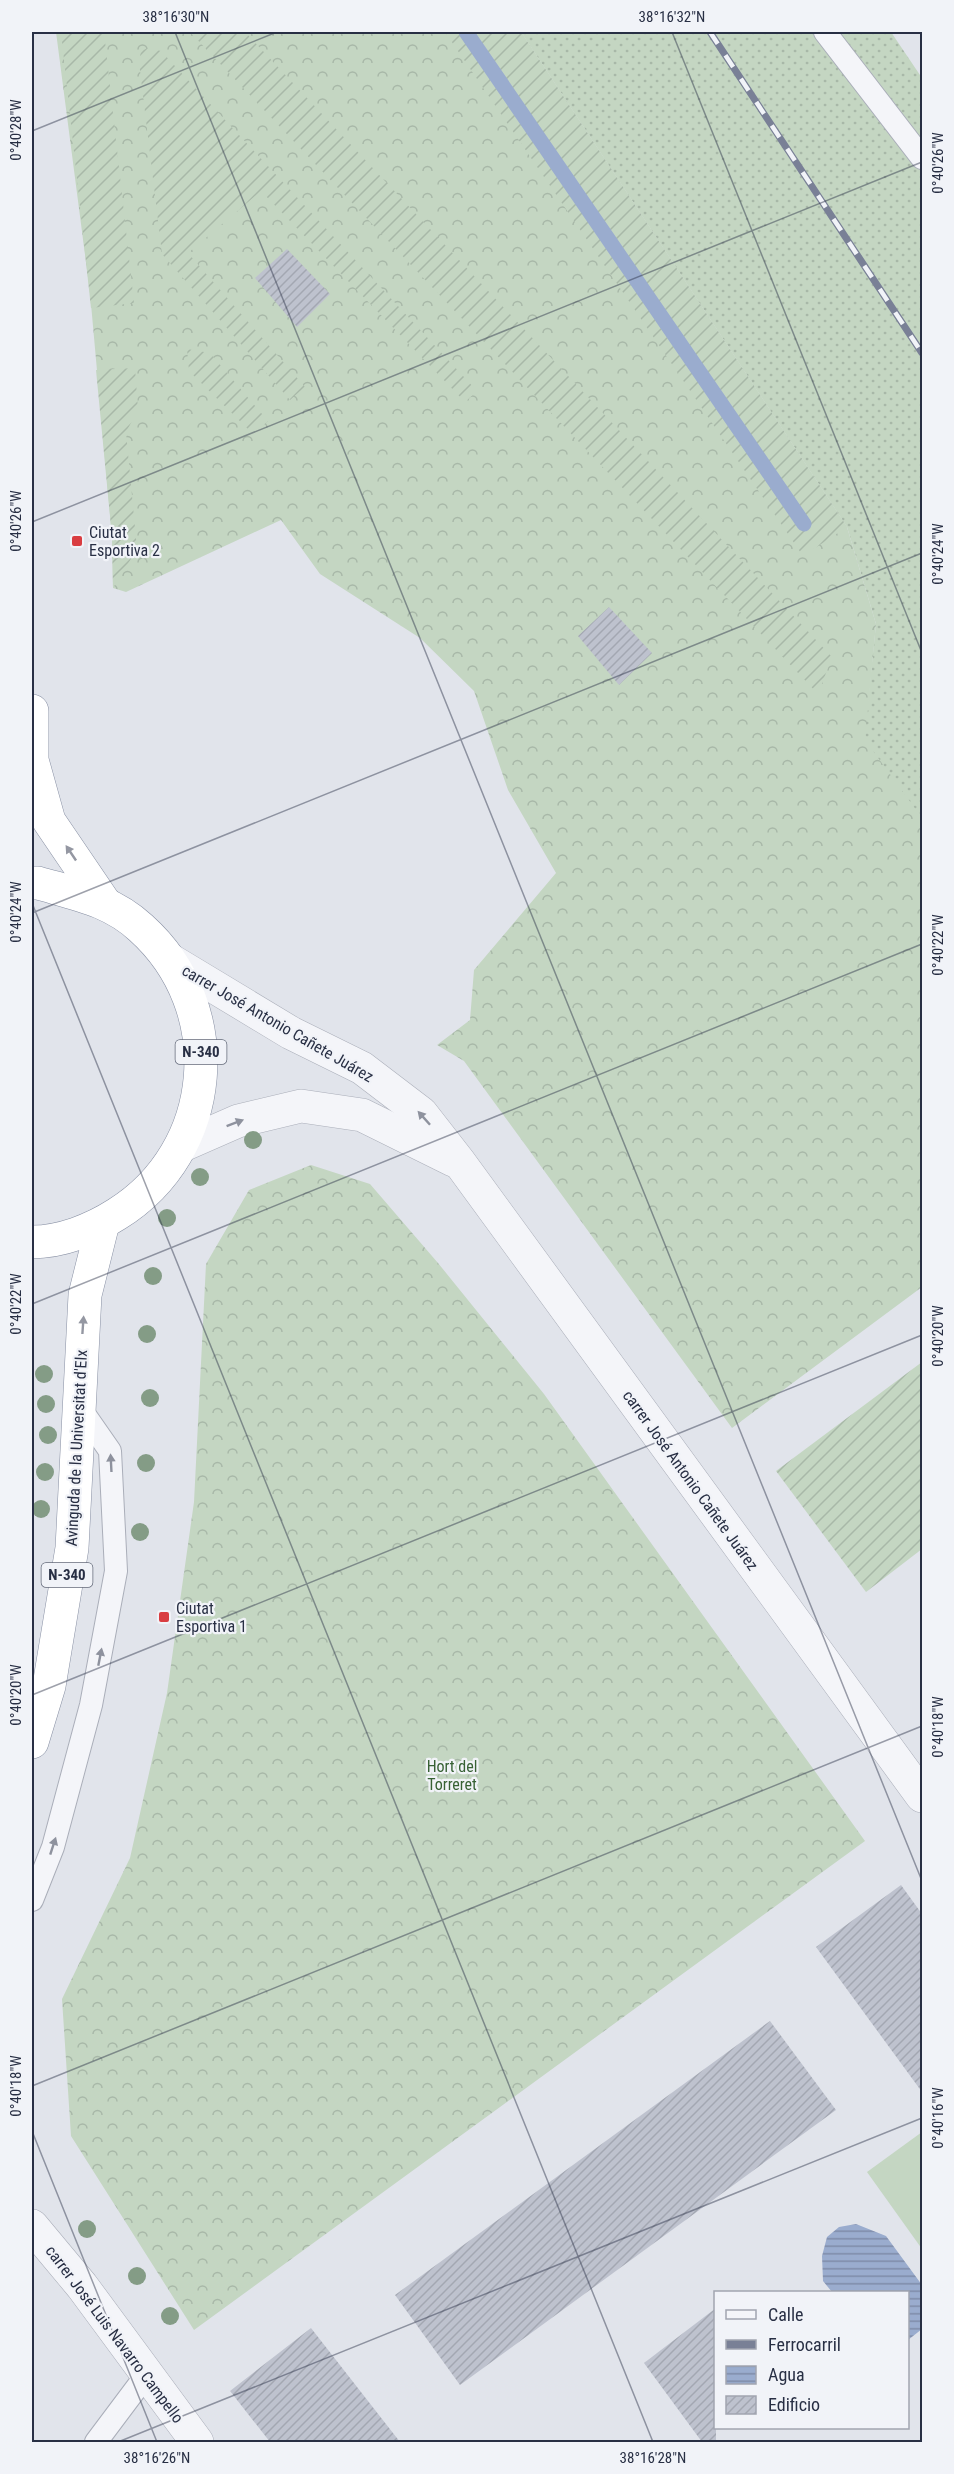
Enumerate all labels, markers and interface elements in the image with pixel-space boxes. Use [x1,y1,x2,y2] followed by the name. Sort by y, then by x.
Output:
[143,8,209,26] text: 38°16'30"N
[639,8,705,26] text: 38°16'32"N
[7,99,25,161] text: 0°40'28"W
[929,132,947,194] text: 0°40'26"W
[7,490,25,552] text: 0°40'26"W
[89,523,160,560] place label: Ciutat Esportiva 2
[929,523,947,585] text: 0°40'24"W
[70,534,84,548] marker: Ciutat Esportiva 2
[65,845,76,862] one-way arrow
[7,881,25,943] text: 0°40'24"W
[929,914,947,976] text: 0°40'22"W
[179,961,377,1086] street label: carrer José Antonio Cañete Juárez
[176,1040,226,1064] road number: N-340
[417,1110,431,1125] one-way arrow
[226,1118,244,1128] one-way arrow
[7,1273,25,1335] text: 0°40'22"W
[929,1305,947,1367] text: 0°40'20"W
[78,1316,88,1335] one-way arrow
[62,1349,91,1547] street label: Avinguda de la Universitat d'Elx
[619,1387,762,1574] street label: carrer José Antonio Cañete Juárez
[106,1454,115,1473] one-way arrow
[42,1563,92,1587] road number: N-340
[176,1599,247,1636] place label: Ciutat Esportiva 1
[157,1610,171,1624] marker: Ciutat Esportiva 1
[96,1647,105,1666] one-way arrow
[7,1664,25,1726] text: 0°40'20"W
[929,1696,947,1758] text: 0°40'18"W
[427,1757,477,1794] park label: Hort del Torreret
[49,1837,58,1855] one-way arrow
[7,2055,25,2117] text: 0°40'18"W
[929,2087,947,2149] text: 0°40'16"W
[42,2242,188,2427] street label: carrer José Luis Navarro Campello
[714,2291,909,2429] legend
[768,2304,804,2325] text: Calle
[768,2334,841,2355] text: Ferrocarril
[768,2364,805,2385] text: Agua
[768,2394,820,2415] text: Edificio
[124,2449,190,2467] text: 38°16'26"N
[620,2449,686,2467] text: 38°16'28"N

